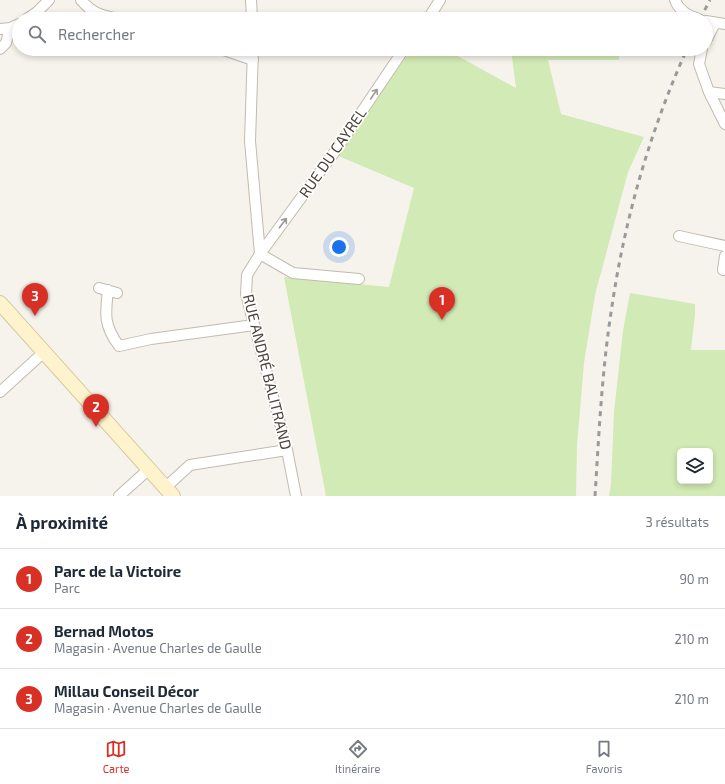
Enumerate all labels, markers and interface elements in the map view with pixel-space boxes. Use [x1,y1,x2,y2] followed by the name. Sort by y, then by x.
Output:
[12,12,713,56] search box
[26,23,48,45] icon: search
[58,25,135,43] text: Rechercher
[370,88,378,100] one-way arrow
[295,104,370,201] street label: RUE DU CAYREL
[279,218,287,229] one-way arrow
[329,237,349,257] your location
[22,283,48,316] pin: 3
[429,287,455,320] pin: 1
[240,292,296,451] street label: RUE ANDRÉ BALITRAND
[83,394,109,427] pin: 2
[677,448,713,484] map controls
[677,448,713,484] button: layers
[16,512,108,532] text: À proximité
[645,514,709,530] text: 3 résultats
[54,562,181,580] text: Parc de la Victoire
[26,571,32,587] text: 1
[679,571,709,587] text: 90 m
[54,580,80,596] text: Parc
[54,622,154,640] text: Bernad Motos
[25,631,33,647] text: 2
[674,631,709,647] text: 210 m
[54,640,262,656] text: Magasin · Avenue Charles de Gaulle
[54,682,199,700] text: Millau Conseil Décor
[25,691,33,707] text: 3
[674,691,709,707] text: 210 m
[54,700,262,716] text: Magasin · Avenue Charles de Gaulle
[103,738,130,775] tab: Carte
[335,738,380,775] tab: Itinéraire
[586,738,622,775] tab: Favoris

